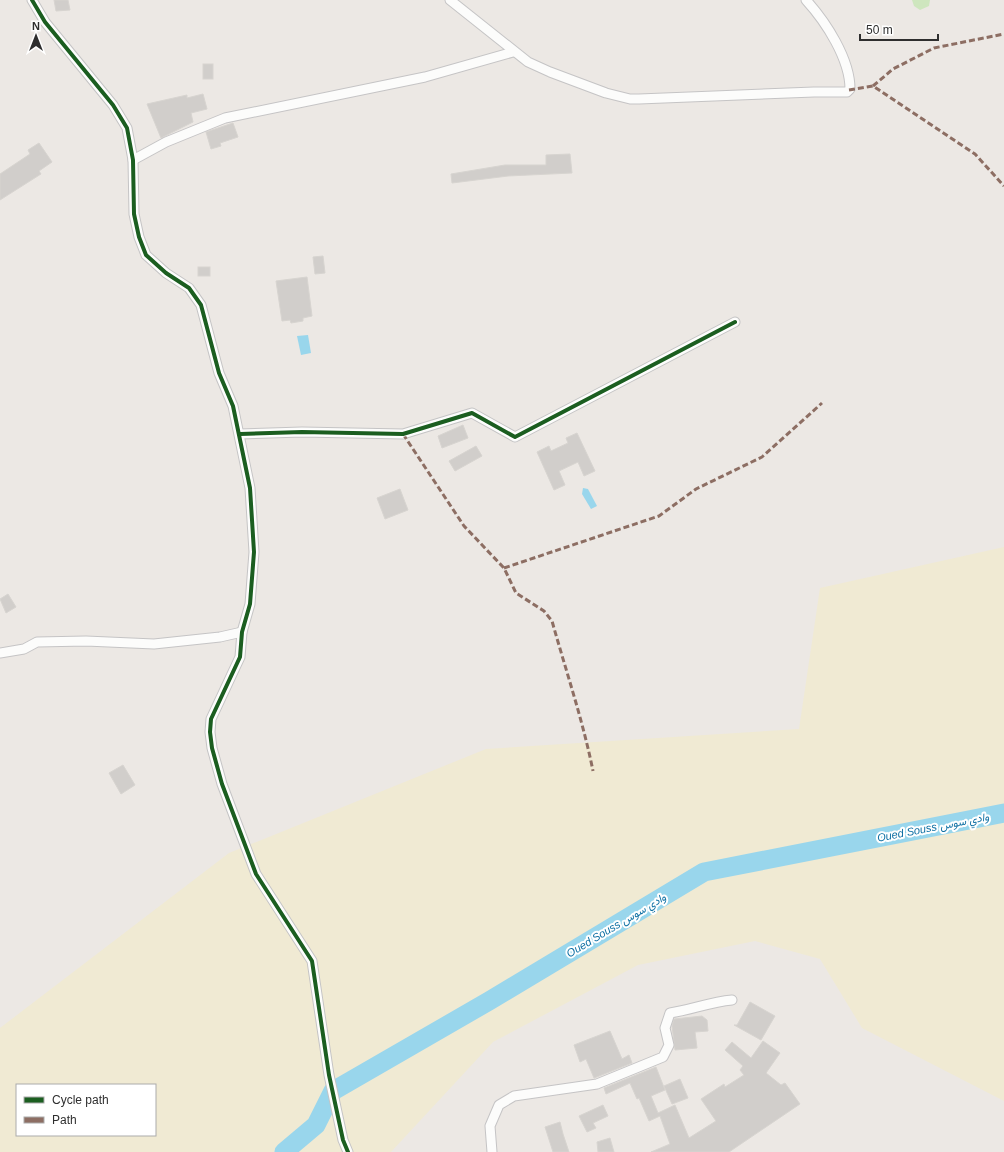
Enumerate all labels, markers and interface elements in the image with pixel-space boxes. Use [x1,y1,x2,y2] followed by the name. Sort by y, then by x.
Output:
[16,16,56,56] north arrow
[860,16,938,42] scale bar
[32,20,40,32] text: N
[866,23,893,37] text: 50 m
[876,810,991,847] water label: Oued Souss وادي سوس
[564,891,669,962] water label: Oued Souss وادي سوس
[16,1084,156,1136] legend
[52,1093,109,1107] text: Cycle path
[52,1113,77,1127] text: Path

